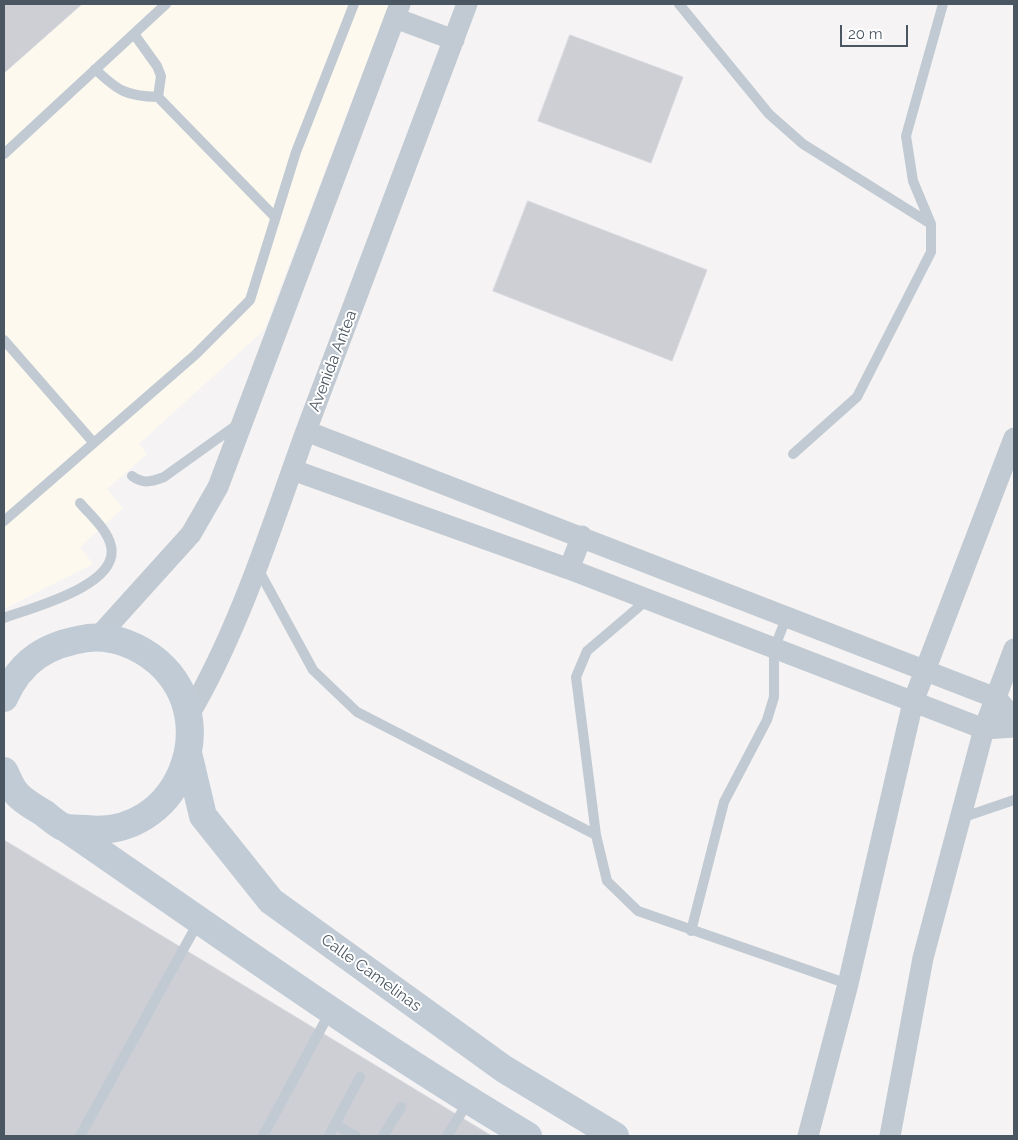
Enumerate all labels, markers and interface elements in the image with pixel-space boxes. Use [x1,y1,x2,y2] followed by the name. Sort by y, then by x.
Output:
[843,15,910,47] scale bar
[848,25,883,43] text: 20 m
[305,308,361,414] street label: Avenida Antea
[317,930,425,1016] street label: Calle Camelinas

